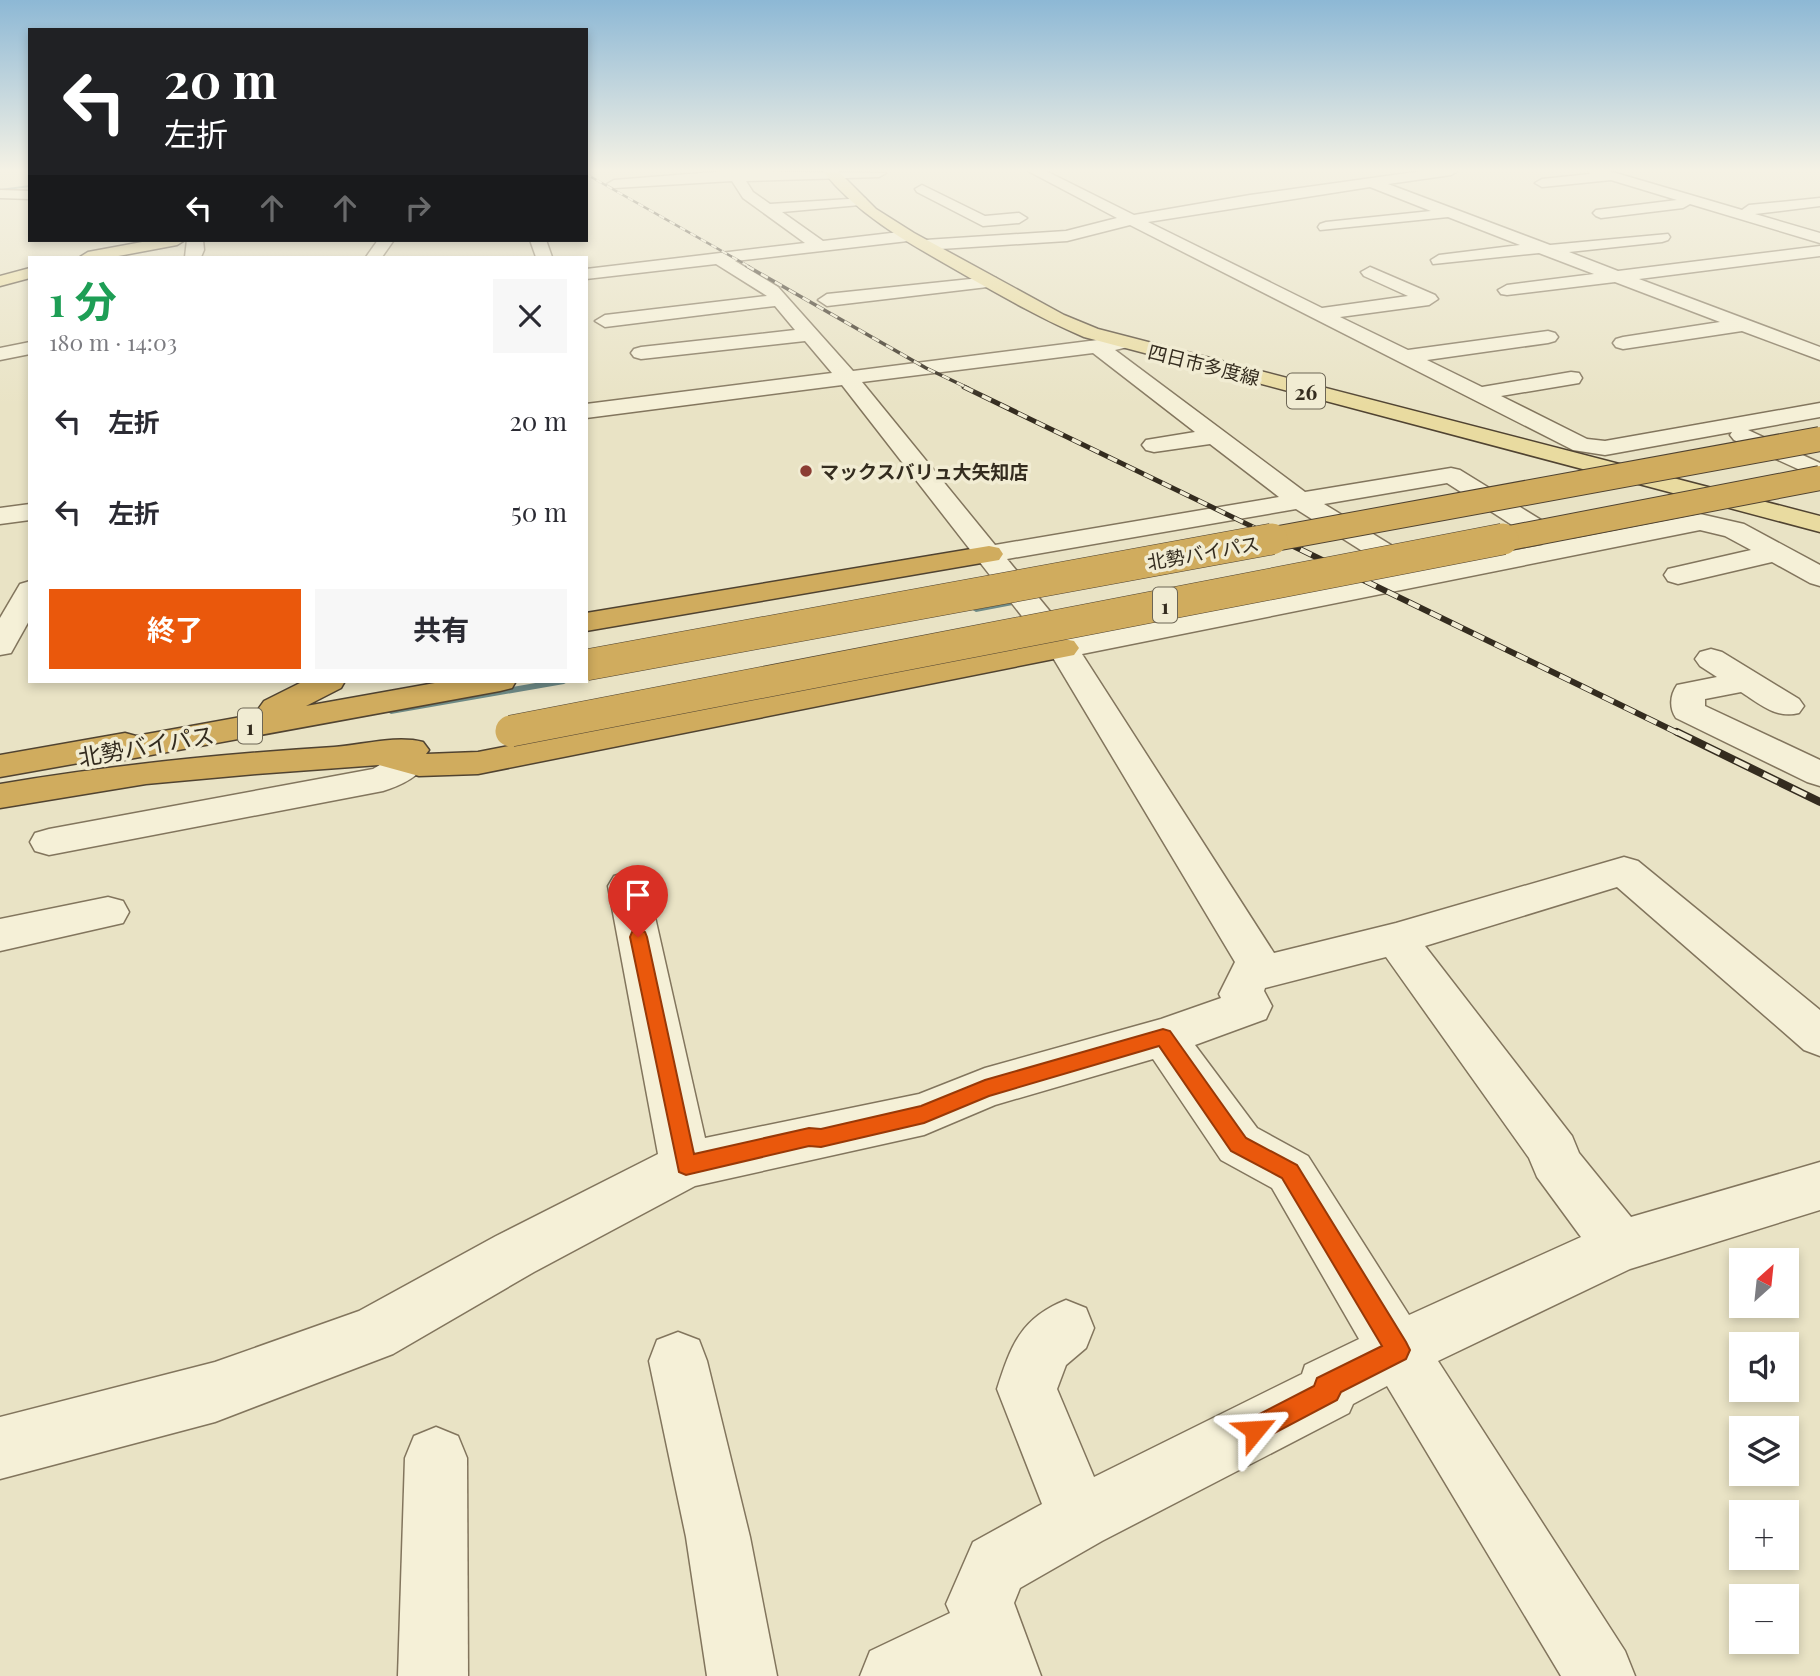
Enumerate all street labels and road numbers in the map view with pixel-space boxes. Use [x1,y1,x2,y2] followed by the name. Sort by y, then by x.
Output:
[1146,338,1262,390] street label: 四日市多度線
[1287,374,1325,408] road number: 26
[1145,529,1261,575] street label: 北勢バイパス
[1153,588,1177,622] road number: 1
[238,708,262,744] road number: 1
[76,718,216,772] street label: 北勢バイパス

